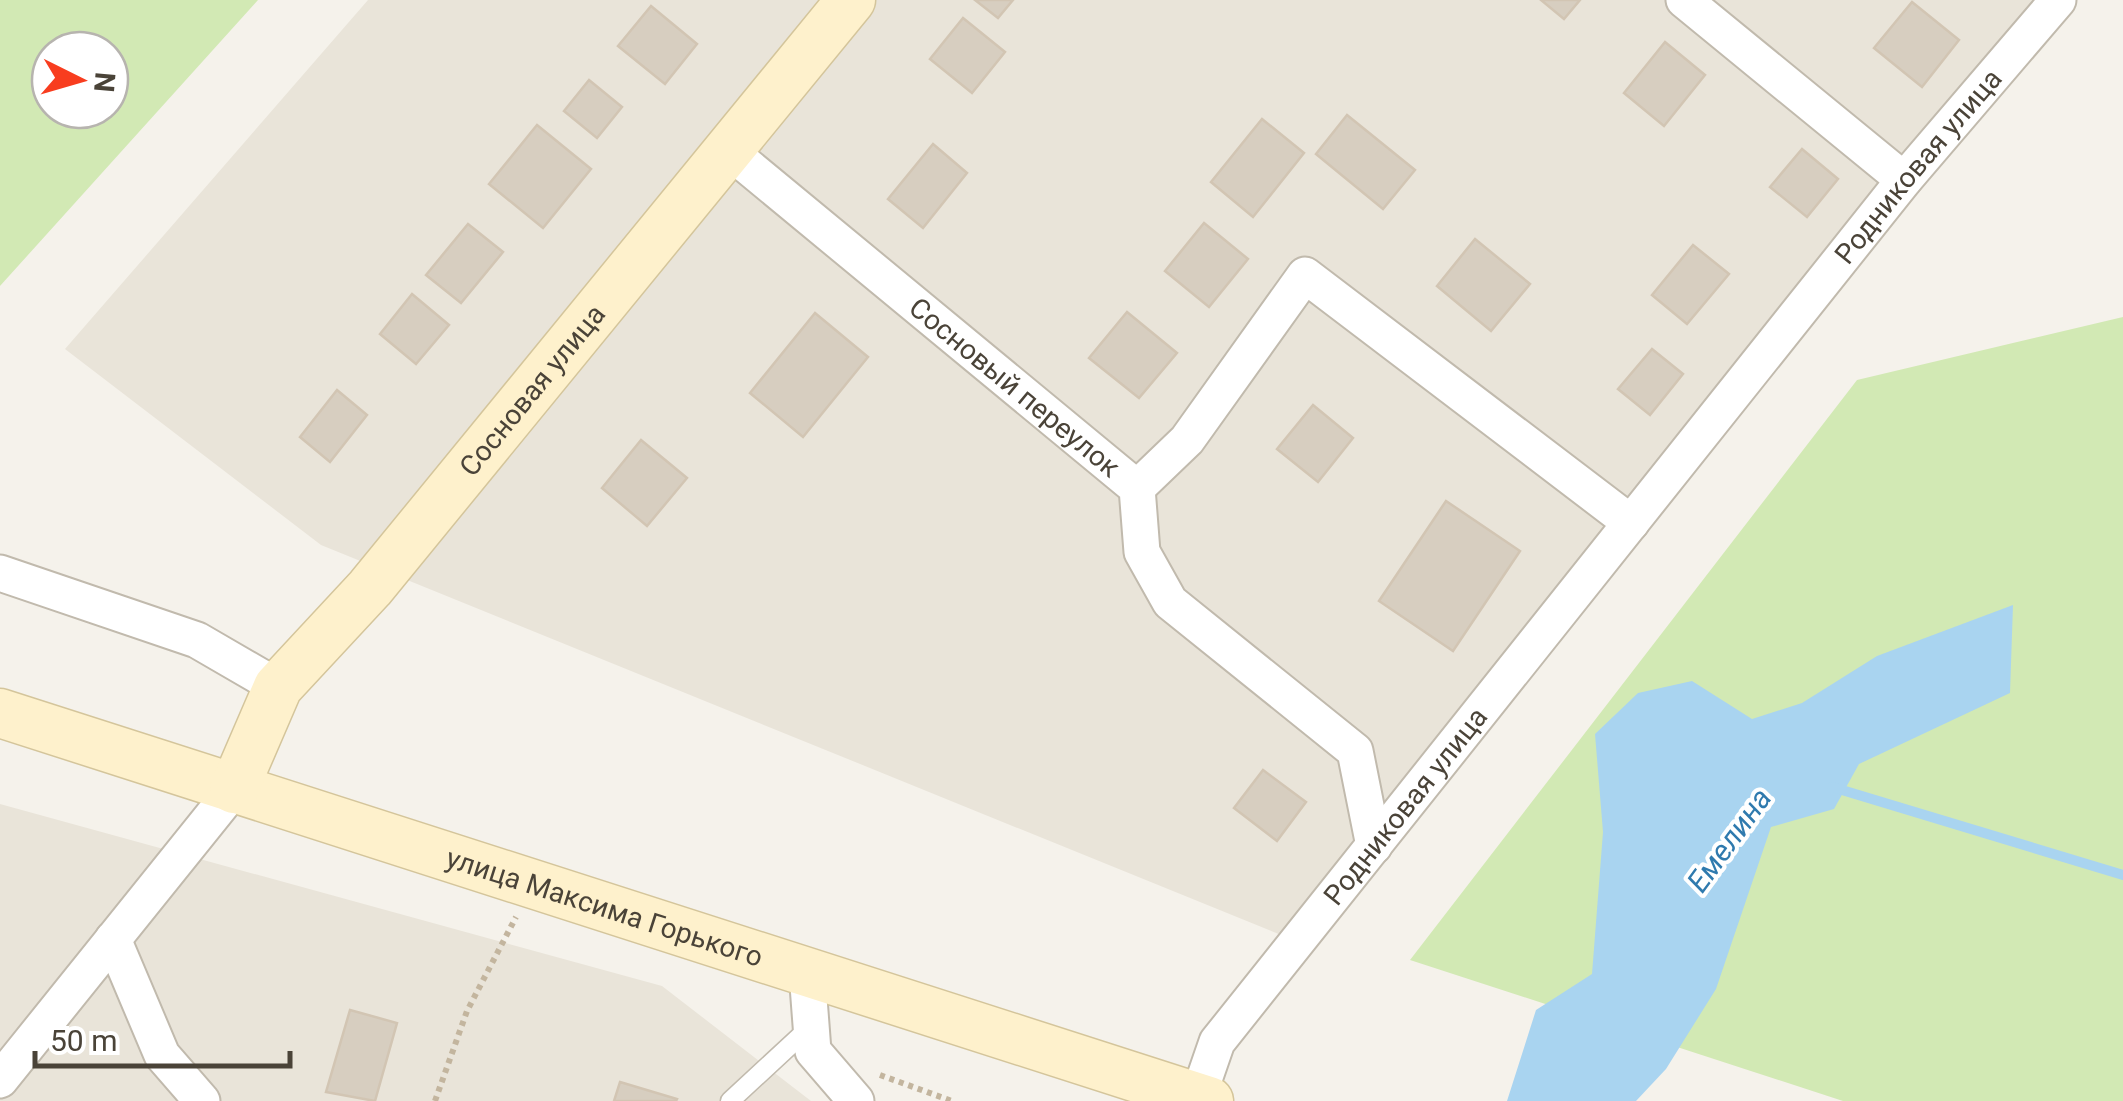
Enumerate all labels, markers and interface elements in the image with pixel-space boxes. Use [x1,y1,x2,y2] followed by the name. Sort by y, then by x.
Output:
[30,30,130,130] north arrow
[1828,62,2008,270] street label: Родниковая улица
[87,71,122,93] text: N
[903,290,1127,484] street label: Сосновый переулок
[452,298,612,482] street label: Сосновая улица
[1316,701,1494,911] street label: Родниковая улица
[1680,781,1778,899] water label: Емелина
[442,841,767,973] street label: улица Максима Горького
[35,1006,290,1068] scale bar
[50,1023,117,1058] text: 50 m

